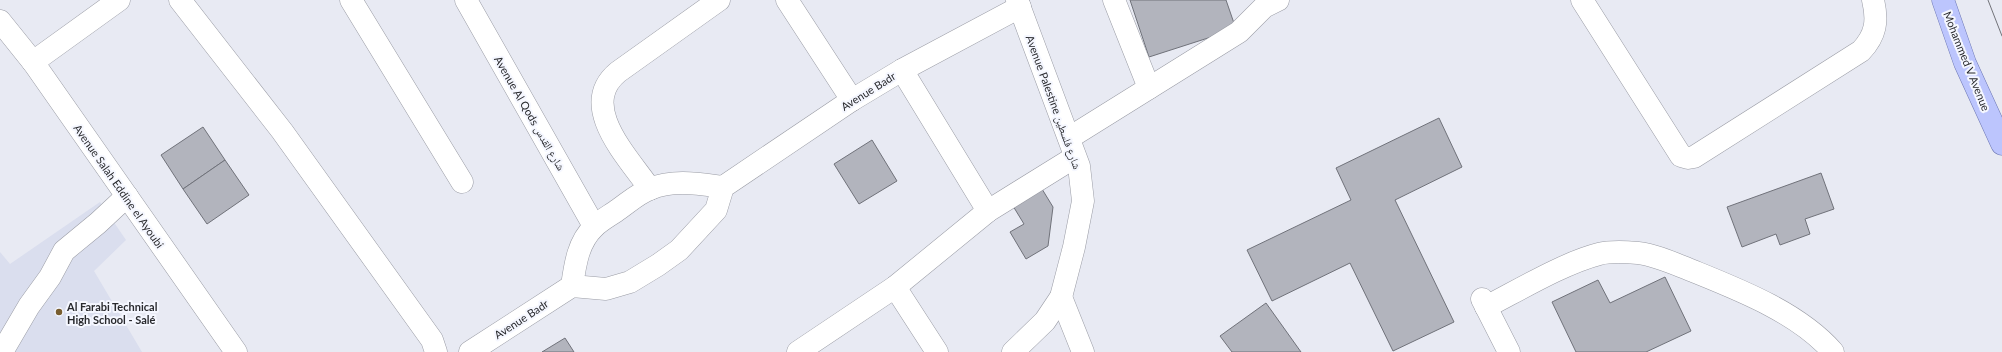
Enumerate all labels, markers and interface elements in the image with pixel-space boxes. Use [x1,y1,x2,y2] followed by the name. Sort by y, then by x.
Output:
[1941,9,1993,113] street label: Mohammed V Avenue
[1023,33,1084,171] street label: Avenue Palestine شارع فلسطين
[491,54,568,173] street label: Avenue Al Qods شارع القدس
[838,69,898,113] street label: Avenue Badr
[71,122,167,251] street label: Avenue Salah Eddine el Ayoubi
[492,297,550,341] street label: Avenue Badr
[66,300,158,326] place label: Al Farabi Technical High School - Salé
[54,307,64,317] marker: Al Farabi Technical High School - Salé

